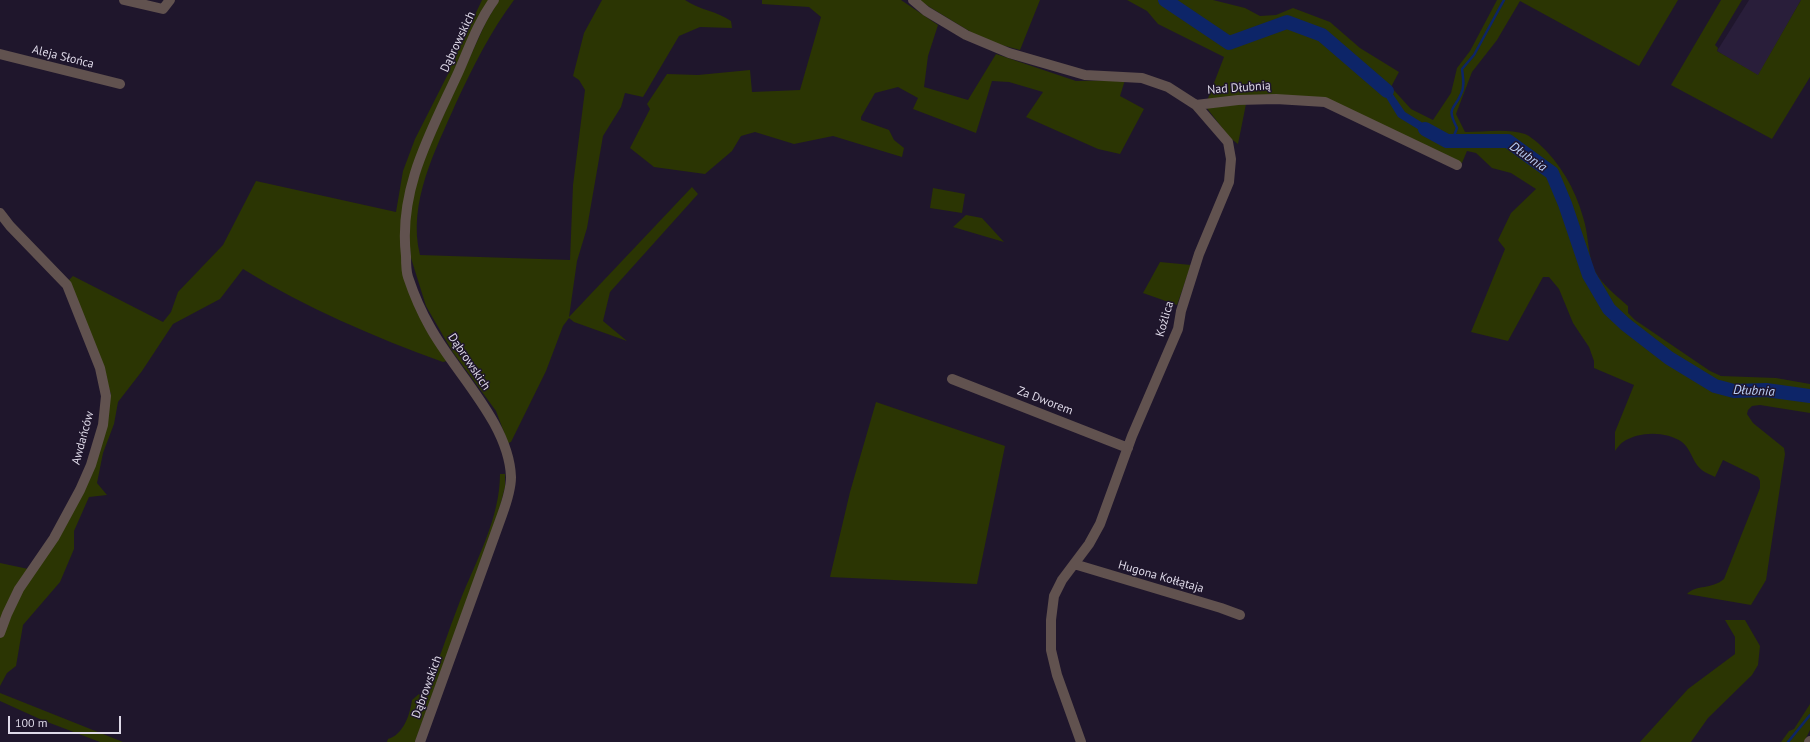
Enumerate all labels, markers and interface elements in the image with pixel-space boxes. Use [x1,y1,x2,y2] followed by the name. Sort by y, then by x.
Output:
[438,9,478,75] street label: Dąbrowskich
[31,42,95,72] street label: Aleja Słońca
[1207,79,1271,97] street label: Nad Dłubnią
[1507,139,1549,175] water label: Dłubnia
[1153,300,1177,338] street label: Koźlica
[445,331,493,393] street label: Dąbrowskich
[1733,382,1775,400] water label: Dłubnia
[1015,384,1075,418] street label: Za Dworem
[69,410,97,466] street label: Awdańców
[1117,558,1205,596] street label: Hugona Kołłątaja
[409,654,445,720] street label: Dąbrowskich
[10,708,123,734] scale bar
[15,715,48,730] text: 100 m

